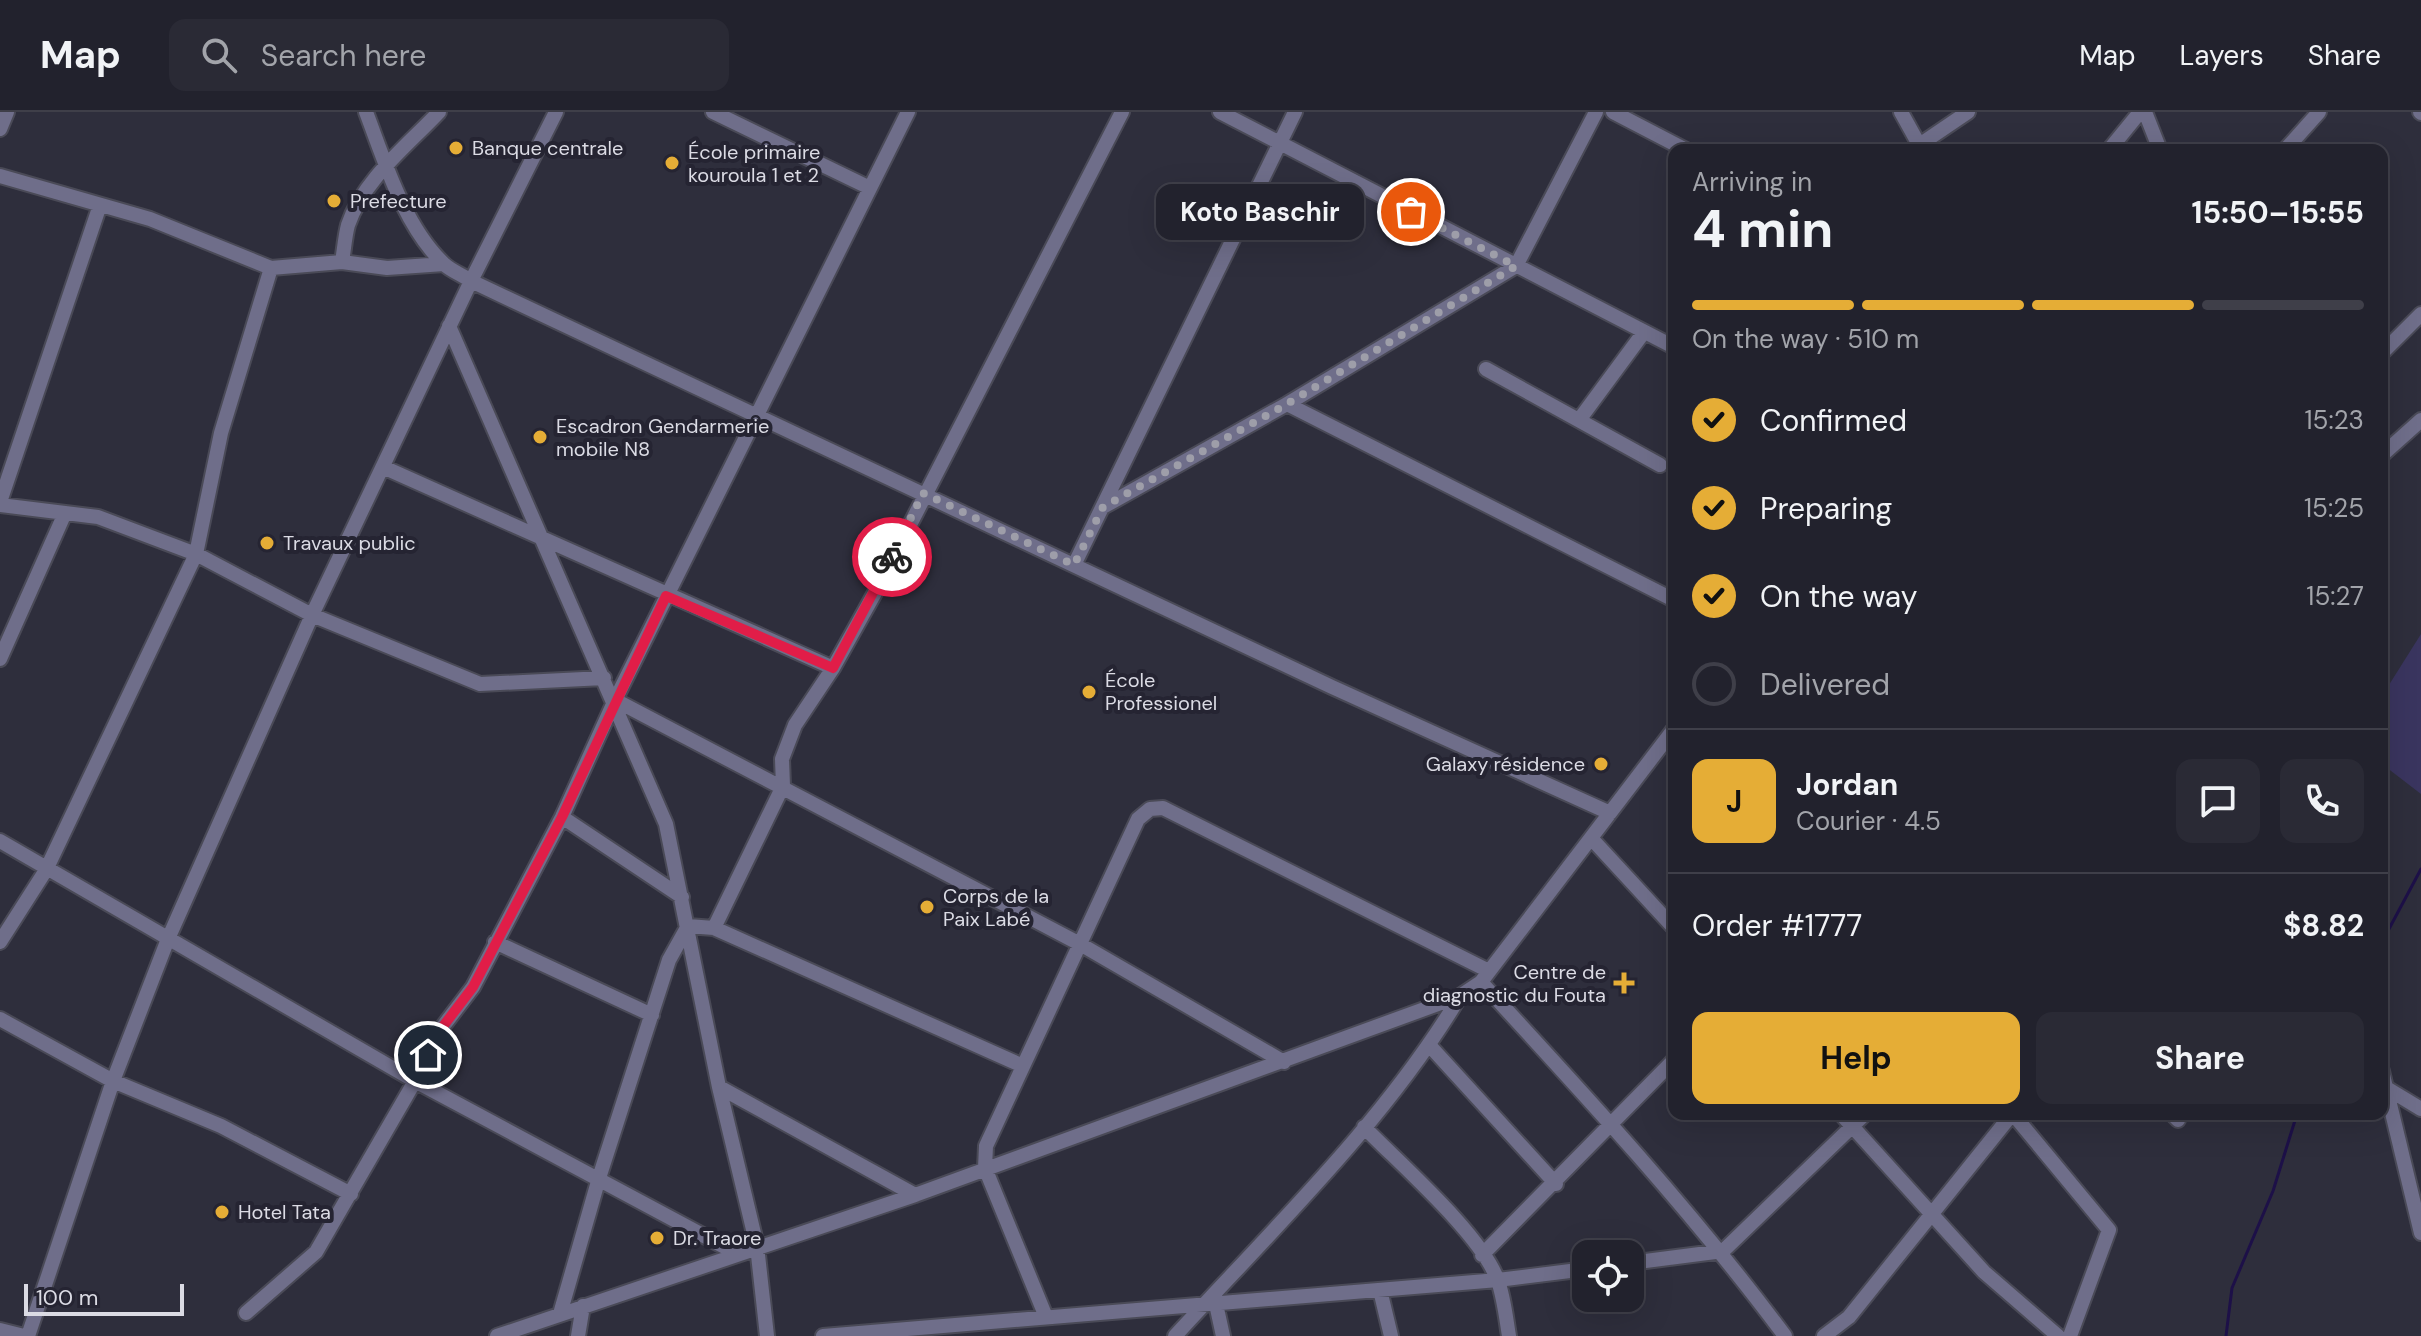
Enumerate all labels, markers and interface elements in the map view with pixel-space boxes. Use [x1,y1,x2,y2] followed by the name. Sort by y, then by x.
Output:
[169,19,729,91] search box
[40,30,121,80] text: Map
[197,33,241,77] icon: search
[261,36,426,75] text: Search here
[2079,37,2136,74] text: Map
[2180,37,2264,74] text: Layers
[2308,37,2381,74] text: Share
[472,135,623,161] place label: Banque centrale
[447,139,465,157] marker: Banque centrale
[688,139,820,188] place label: École primaire kouroula 1 et 2
[663,154,681,172] marker: École primaire kouroula 1 et 2
[1692,165,1812,199] text: Arriving in
[1377,178,1445,246] pin
[1155,184,1363,240] callout: Koto Baschir
[350,188,447,214] place label: Prefecture
[1389,190,1433,234] icon: bag
[325,192,343,210] marker: Prefecture
[2192,193,2364,232] text: 15:50–15:55
[1180,195,1340,229] text: Koto Baschir
[1692,195,1833,263] text: 4 min
[1692,322,1919,356] text: On the way · 510 m
[1692,398,1736,442] icon: check
[1760,401,1907,440] text: Confirmed
[2304,403,2364,437] text: 15:23
[556,413,769,462] place label: Escadron Gendarmerie mobile N8
[531,428,549,446] marker: Escadron Gendarmerie mobile N8
[1692,486,1736,530] icon: check
[1760,489,1892,528] text: Preparing
[2304,491,2364,525] text: 15:25
[852,517,932,597] courier
[283,530,416,556] place label: Travaux public
[258,534,276,552] marker: Travaux public
[870,535,914,579] icon: bike
[1692,574,1736,618] icon: check
[1760,577,1917,616] text: On the way
[2306,579,2364,613] text: 15:27
[1760,665,1890,704] text: Delivered
[1105,667,1217,716] place label: École Professionel
[1080,683,1098,701] marker: École Professionel
[1426,751,1585,777] place label: Galaxy résidence
[1592,755,1610,773] marker: Galaxy résidence
[2176,759,2260,843] button: chat
[2280,759,2364,843] button: phone
[1796,765,1898,804] text: Jordan
[1726,782,1742,821] text: J
[1796,804,1941,838] text: Courier · 4.5
[943,883,1049,932] place label: Corps de la Paix Labé
[918,898,936,916] marker: Corps de la Paix Labé
[1692,906,1862,945] text: Order #1777
[2283,906,2364,945] text: $8.82
[1423,959,1606,1008] place label: Centre de diagnostic du Fouta
[1613,972,1635,994] marker: Centre de diagnostic du Fouta
[1692,1012,2020,1104] button: Help
[2036,1012,2364,1104] button: Share
[394,1021,462,1089] pin
[406,1033,450,1077] icon: home
[238,1199,331,1225] place label: Hotel Tata
[213,1203,231,1221] marker: Hotel Tata
[673,1225,761,1251] place label: Dr. Traore
[648,1229,666,1247] marker: Dr. Traore
[1572,1240,1644,1312] map controls
[1572,1240,1644,1312] button: locate
[24,1280,184,1316] scale bar
[36,1283,98,1312] text: 100 m

